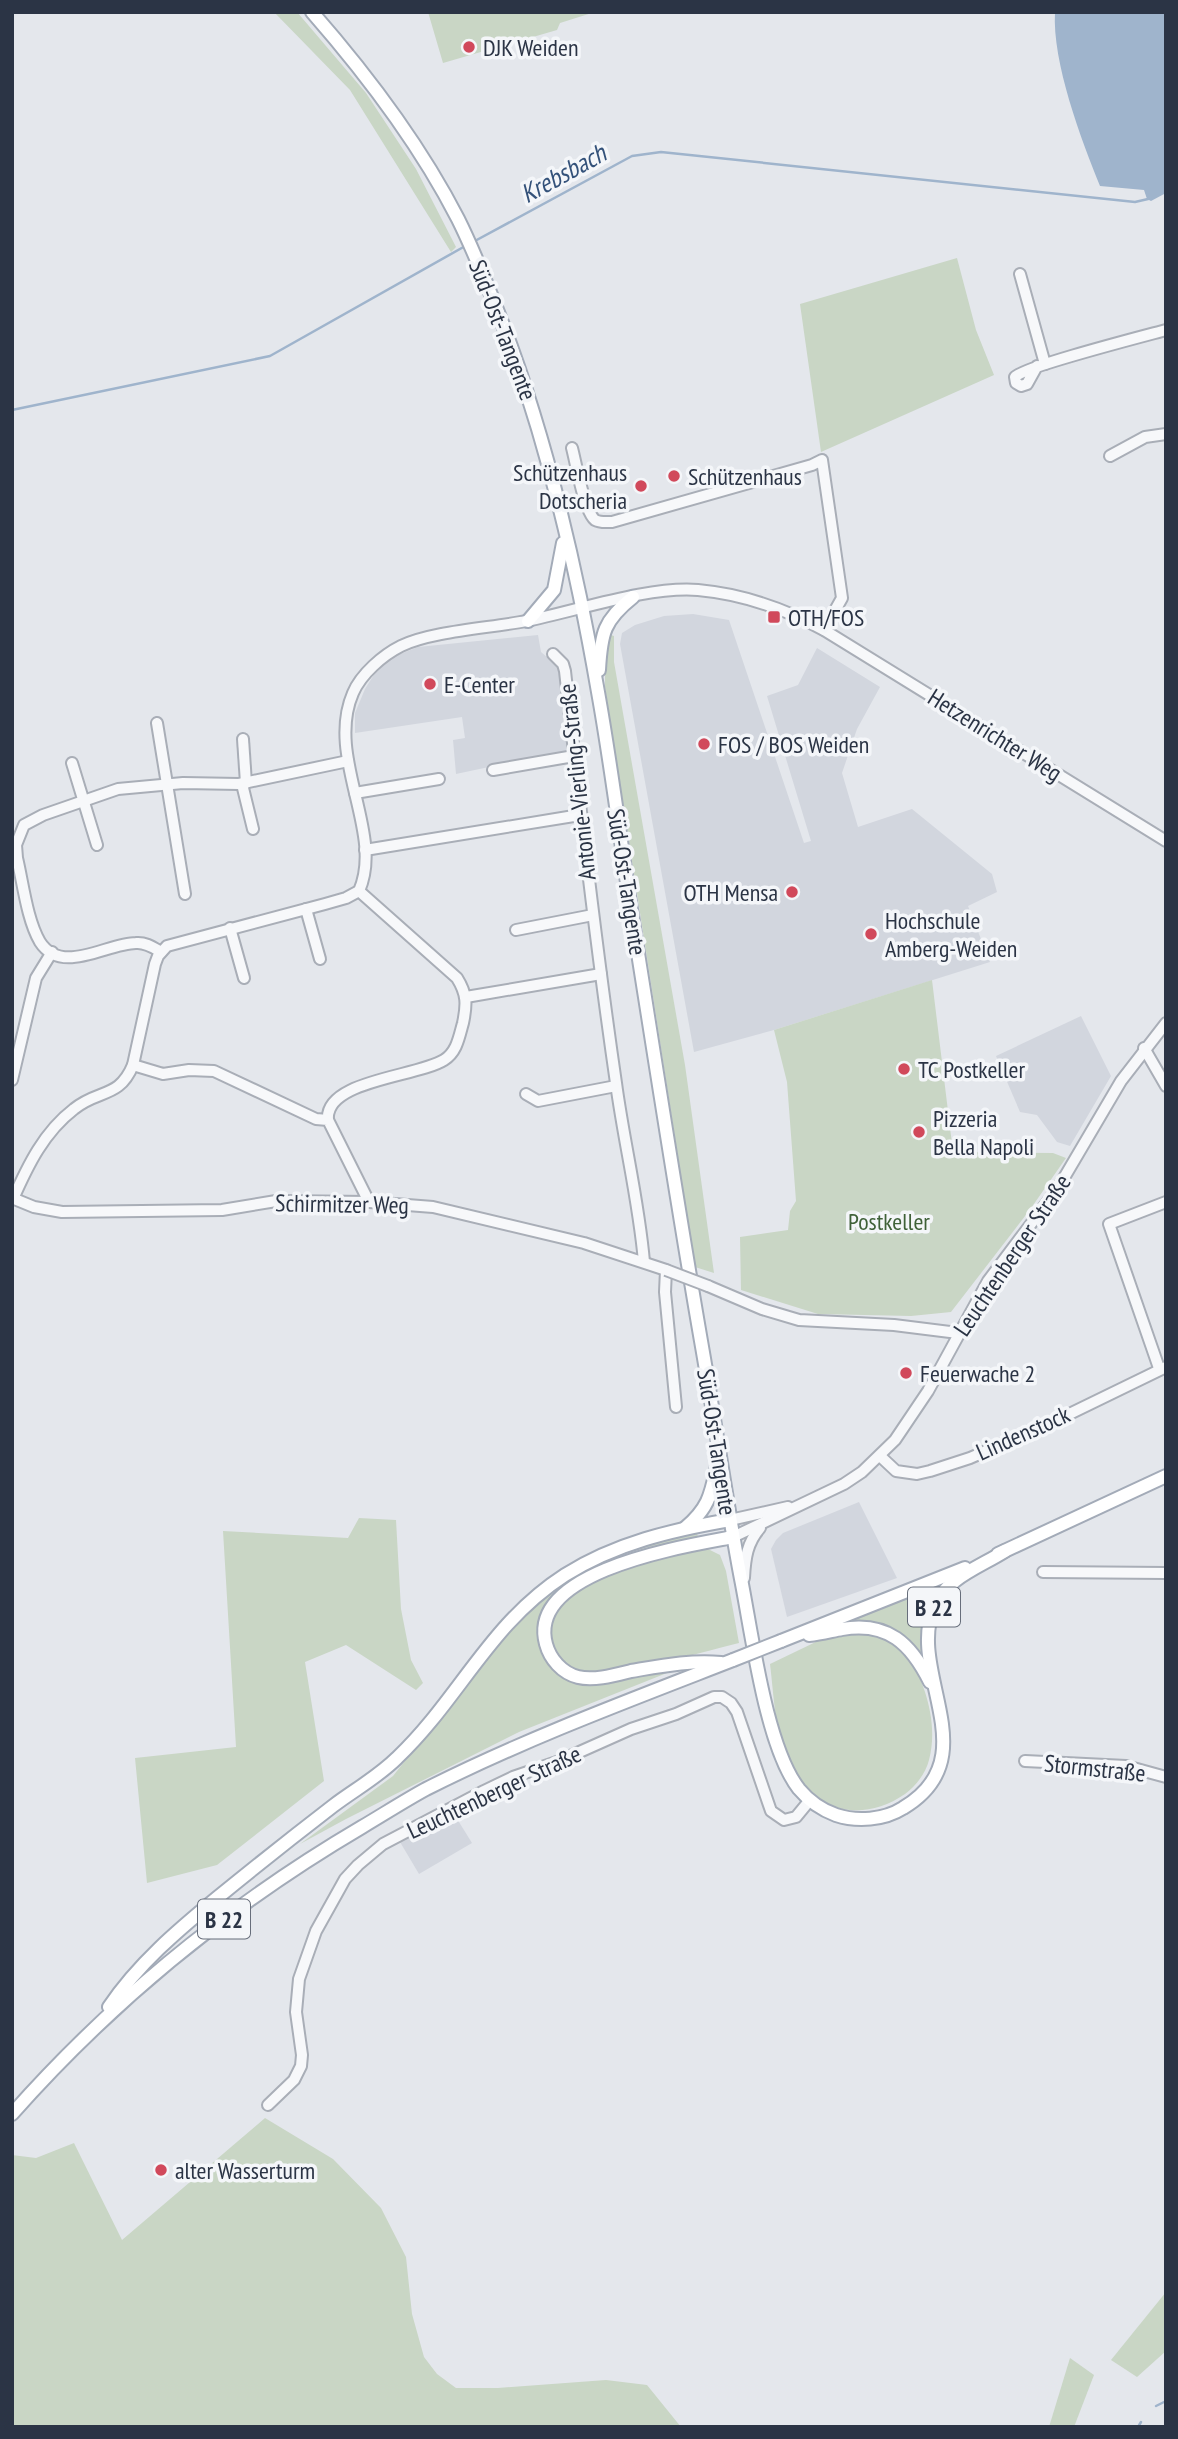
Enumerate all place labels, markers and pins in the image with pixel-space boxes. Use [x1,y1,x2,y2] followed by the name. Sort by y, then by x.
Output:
[483,32,578,63] place label: DJK Weiden
[461,39,477,55] marker: DJK Weiden
[513,457,627,516] place label: Schützenhaus Dotscheria
[688,461,802,492] place label: Schützenhaus
[666,468,682,484] marker: Schützenhaus
[633,478,649,494] marker: Schützenhaus Dotscheria
[788,602,864,633] place label: OTH/FOS
[766,609,782,625] marker: OTH/FOS
[444,669,515,700] place label: E-Center
[422,676,438,692] marker: E-Center
[718,729,869,760] place label: FOS / BOS Weiden
[696,736,712,752] marker: FOS / BOS Weiden
[684,877,778,908] place label: OTH Mensa
[784,884,800,900] marker: OTH Mensa
[885,905,1017,964] place label: Hochschule Amberg-Weiden
[863,926,879,942] marker: Hochschule Amberg-Weiden
[918,1054,1025,1085] place label: TC Postkeller
[896,1061,912,1077] marker: TC Postkeller
[933,1103,1034,1162] place label: Pizzeria Bella Napoli
[911,1124,927,1140] marker: Pizzeria Bella Napoli
[920,1358,1035,1389] place label: Feuerwache 2
[898,1365,914,1381] marker: Feuerwache 2
[175,2155,315,2186] place label: alter Wasserturm
[153,2162,169,2178] marker: alter Wasserturm

